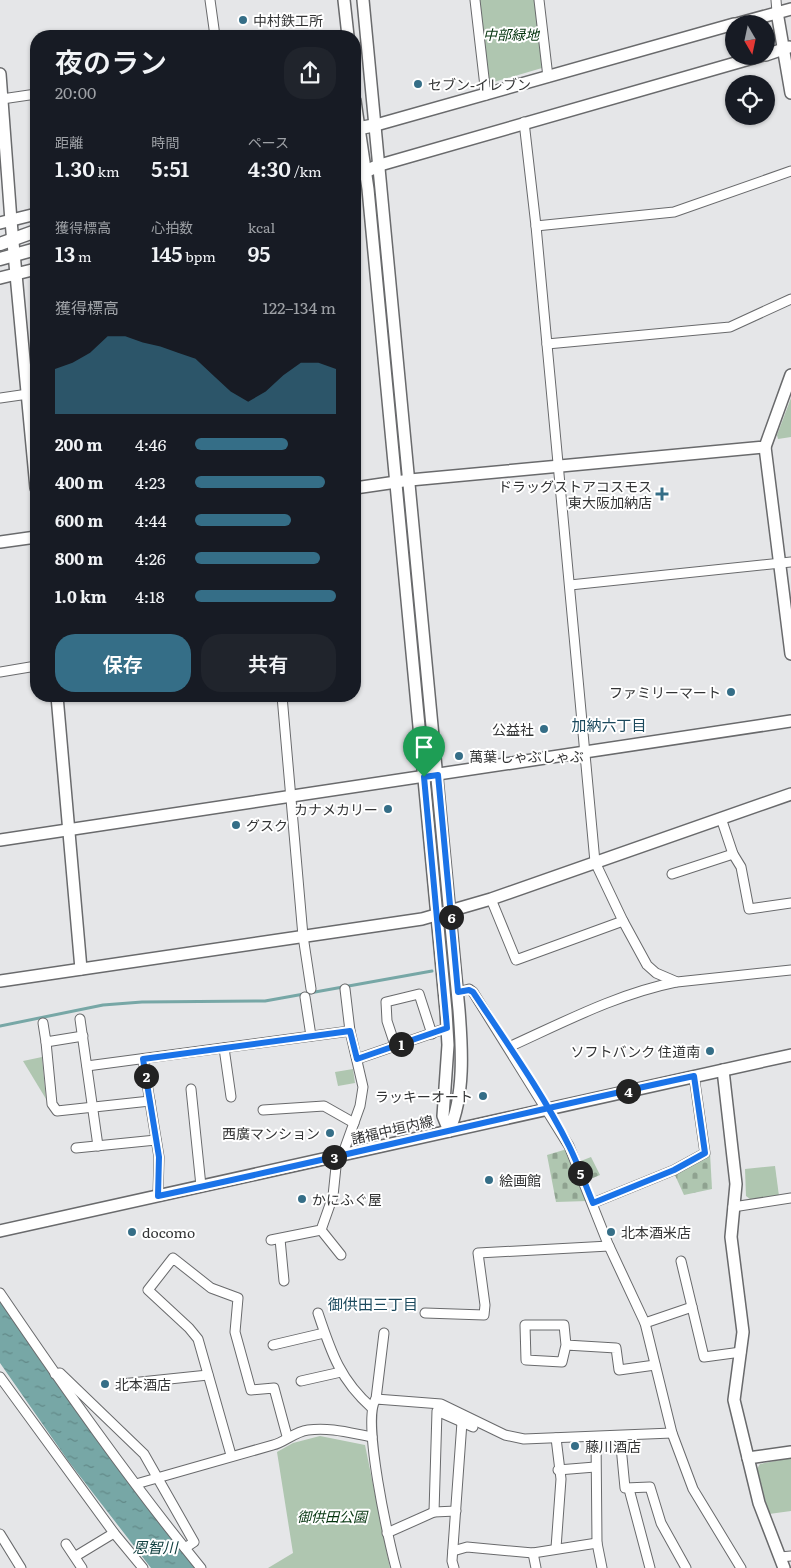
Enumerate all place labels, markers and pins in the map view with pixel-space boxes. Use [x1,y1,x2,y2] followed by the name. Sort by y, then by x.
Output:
[253,10,323,30] place label: 中村鉄工所
[237,14,249,26] marker: 中村鉄工所
[428,74,531,94] place label: セブン-イレブン
[412,78,424,90] marker: セブン-イレブン
[498,476,652,512] place label: ドラッグストアコスモス 東大阪加納店
[656,488,668,500] marker: ドラッグストアコスモス 東大阪加納店
[609,682,721,702] place label: ファミリーマート
[725,686,737,698] marker: ファミリーマート
[492,719,534,739] place label: 公益社
[538,723,550,735] marker: 公益社
[403,726,445,777] pin
[469,746,584,766] place label: 萬葉 しゃぶしゃぶ
[453,750,465,762] marker: 萬葉 しゃぶしゃぶ
[294,799,378,819] place label: カナメカリー
[382,803,394,815] marker: カナメカリー
[246,815,288,835] place label: グスク
[230,819,242,831] marker: グスク
[438,904,464,930] pin: 6
[388,1032,414,1056] pin: 1
[571,1041,700,1061] place label: ソフトバンク 住道南
[704,1045,716,1057] marker: ソフトバンク 住道南
[134,1064,158,1088] pin: 2
[616,1078,640,1104] pin: 4
[375,1086,473,1106] place label: ラッキーオート
[477,1090,489,1102] marker: ラッキーオート
[222,1123,320,1143] place label: 西廣マンション
[324,1127,336,1139] marker: 西廣マンション
[322,1144,346,1170] pin: 3
[568,1160,592,1186] pin: 5
[499,1170,541,1190] place label: 絵画館
[483,1174,495,1186] marker: 絵画館
[312,1189,382,1209] place label: かにふぐ屋
[296,1193,308,1205] marker: かにふぐ屋
[142,1222,195,1242] place label: docomo
[621,1222,691,1242] place label: 北本酒米店
[126,1226,138,1238] marker: docomo
[605,1226,617,1238] marker: 北本酒米店
[115,1374,171,1394] place label: 北本酒店
[99,1378,111,1390] marker: 北本酒店
[585,1436,641,1456] place label: 藤川酒店
[569,1440,581,1452] marker: 藤川酒店

